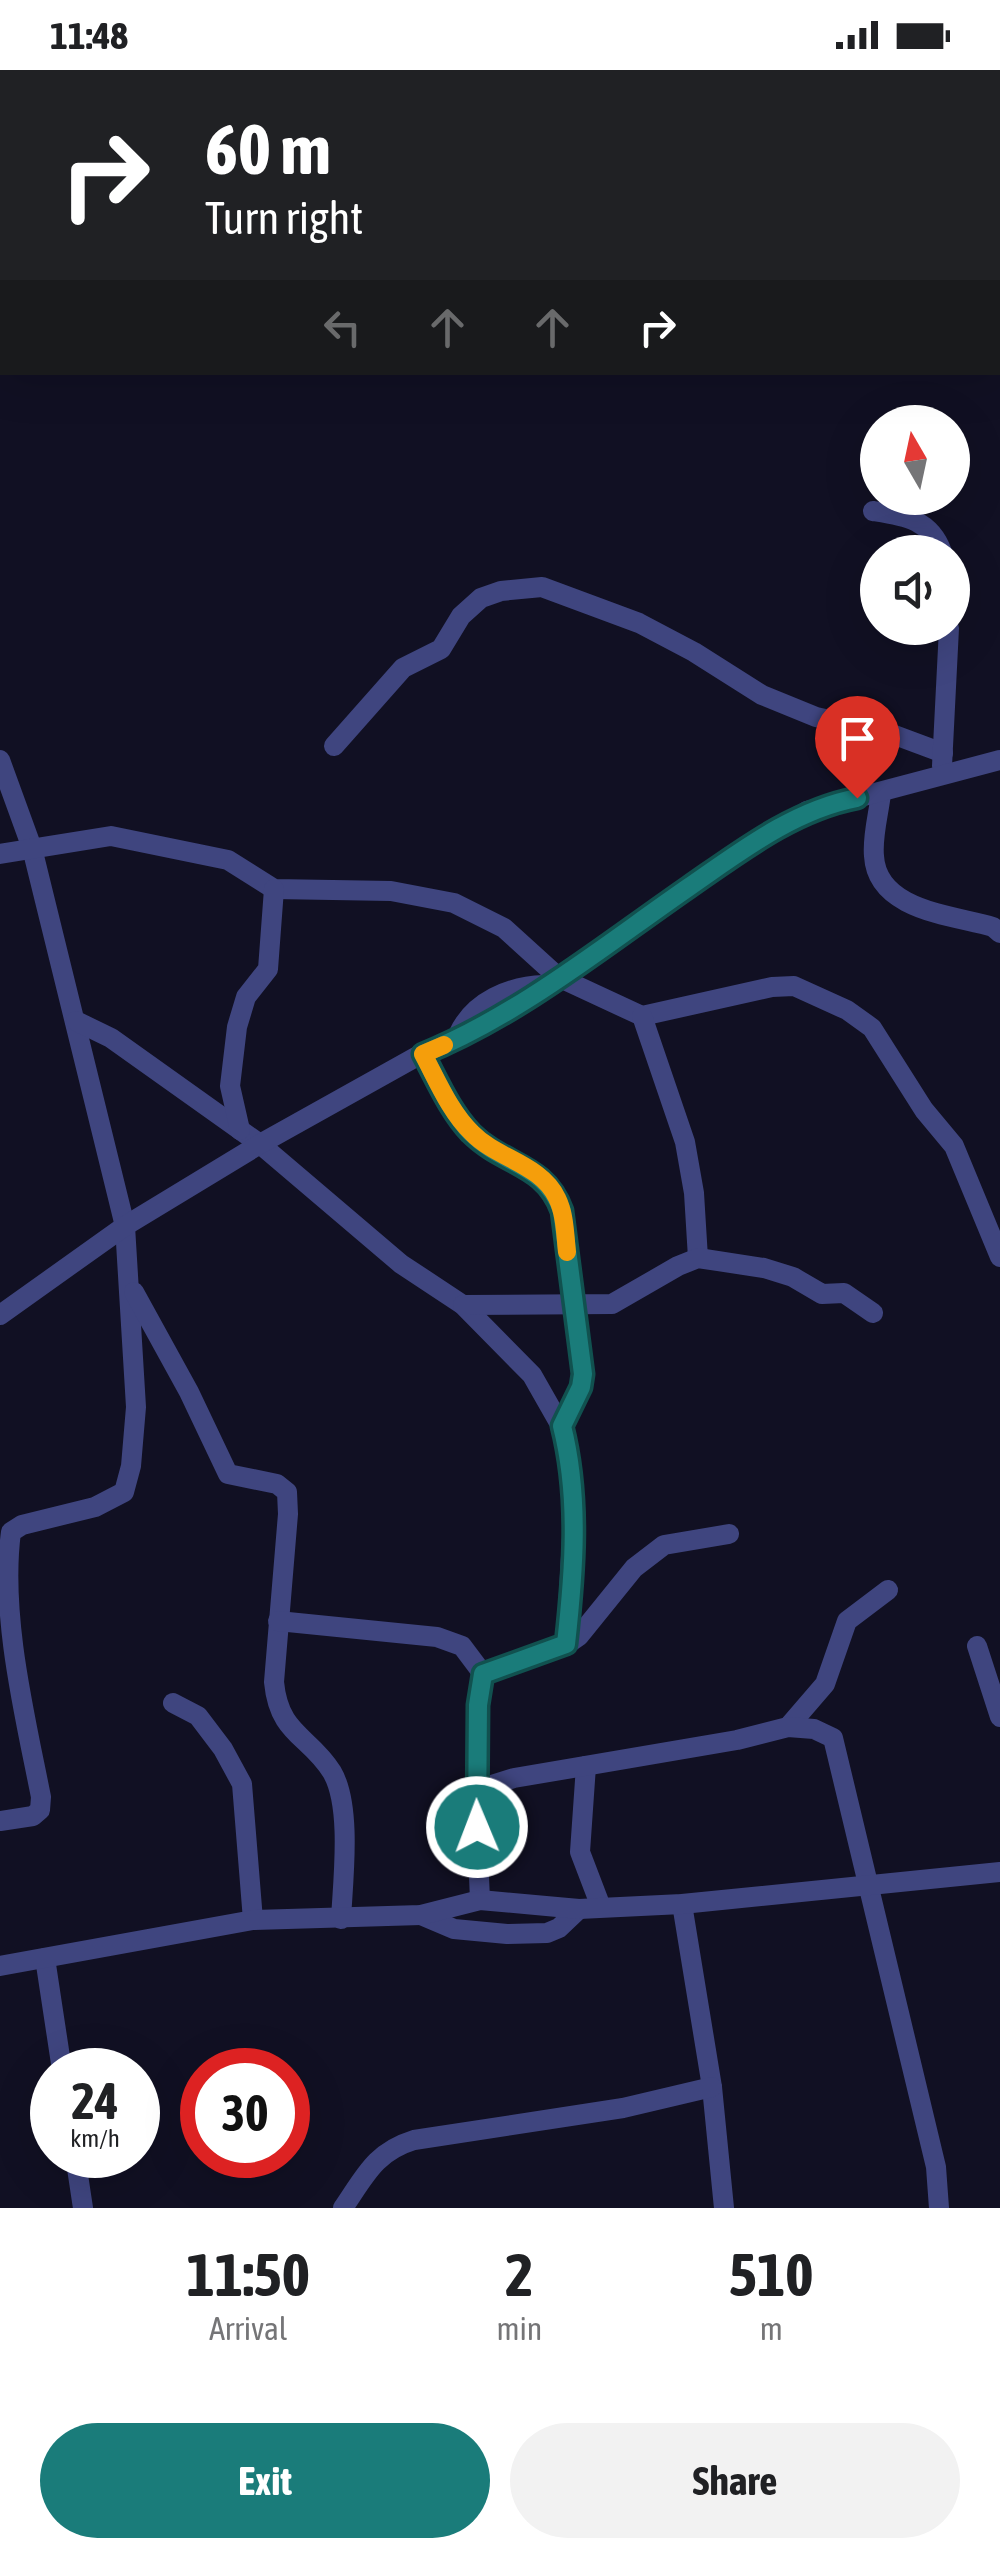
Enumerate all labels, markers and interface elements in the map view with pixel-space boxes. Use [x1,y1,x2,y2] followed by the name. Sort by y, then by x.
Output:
[50,14,128,57] text: 11:48
[205,109,331,189] text: 60 m
[40,110,170,240] icon: right
[205,192,363,244] text: Turn right
[315,300,370,355] icon: left
[420,300,475,355] icon: ahead
[525,300,580,355] icon: ahead
[630,300,685,355] icon: right
[860,405,970,515] north arrow
[860,405,970,645] map controls
[860,535,970,645] button: sound
[815,696,900,799] pin
[830,711,885,766] icon: arrive
[425,1775,529,1879] position arrow
[180,2048,310,2178] speed limit sign: 30
[71,2072,118,2130] text: 24
[70,2124,120,2152] text: km/h
[186,2240,310,2309] text: 11:50
[505,2240,534,2309] text: 2
[729,2240,813,2309] text: 510
[209,2310,287,2347] text: Arrival
[496,2310,542,2347] text: min
[760,2310,783,2347] text: m
[40,2423,490,2538] button: Exit
[510,2423,960,2538] button: Share

